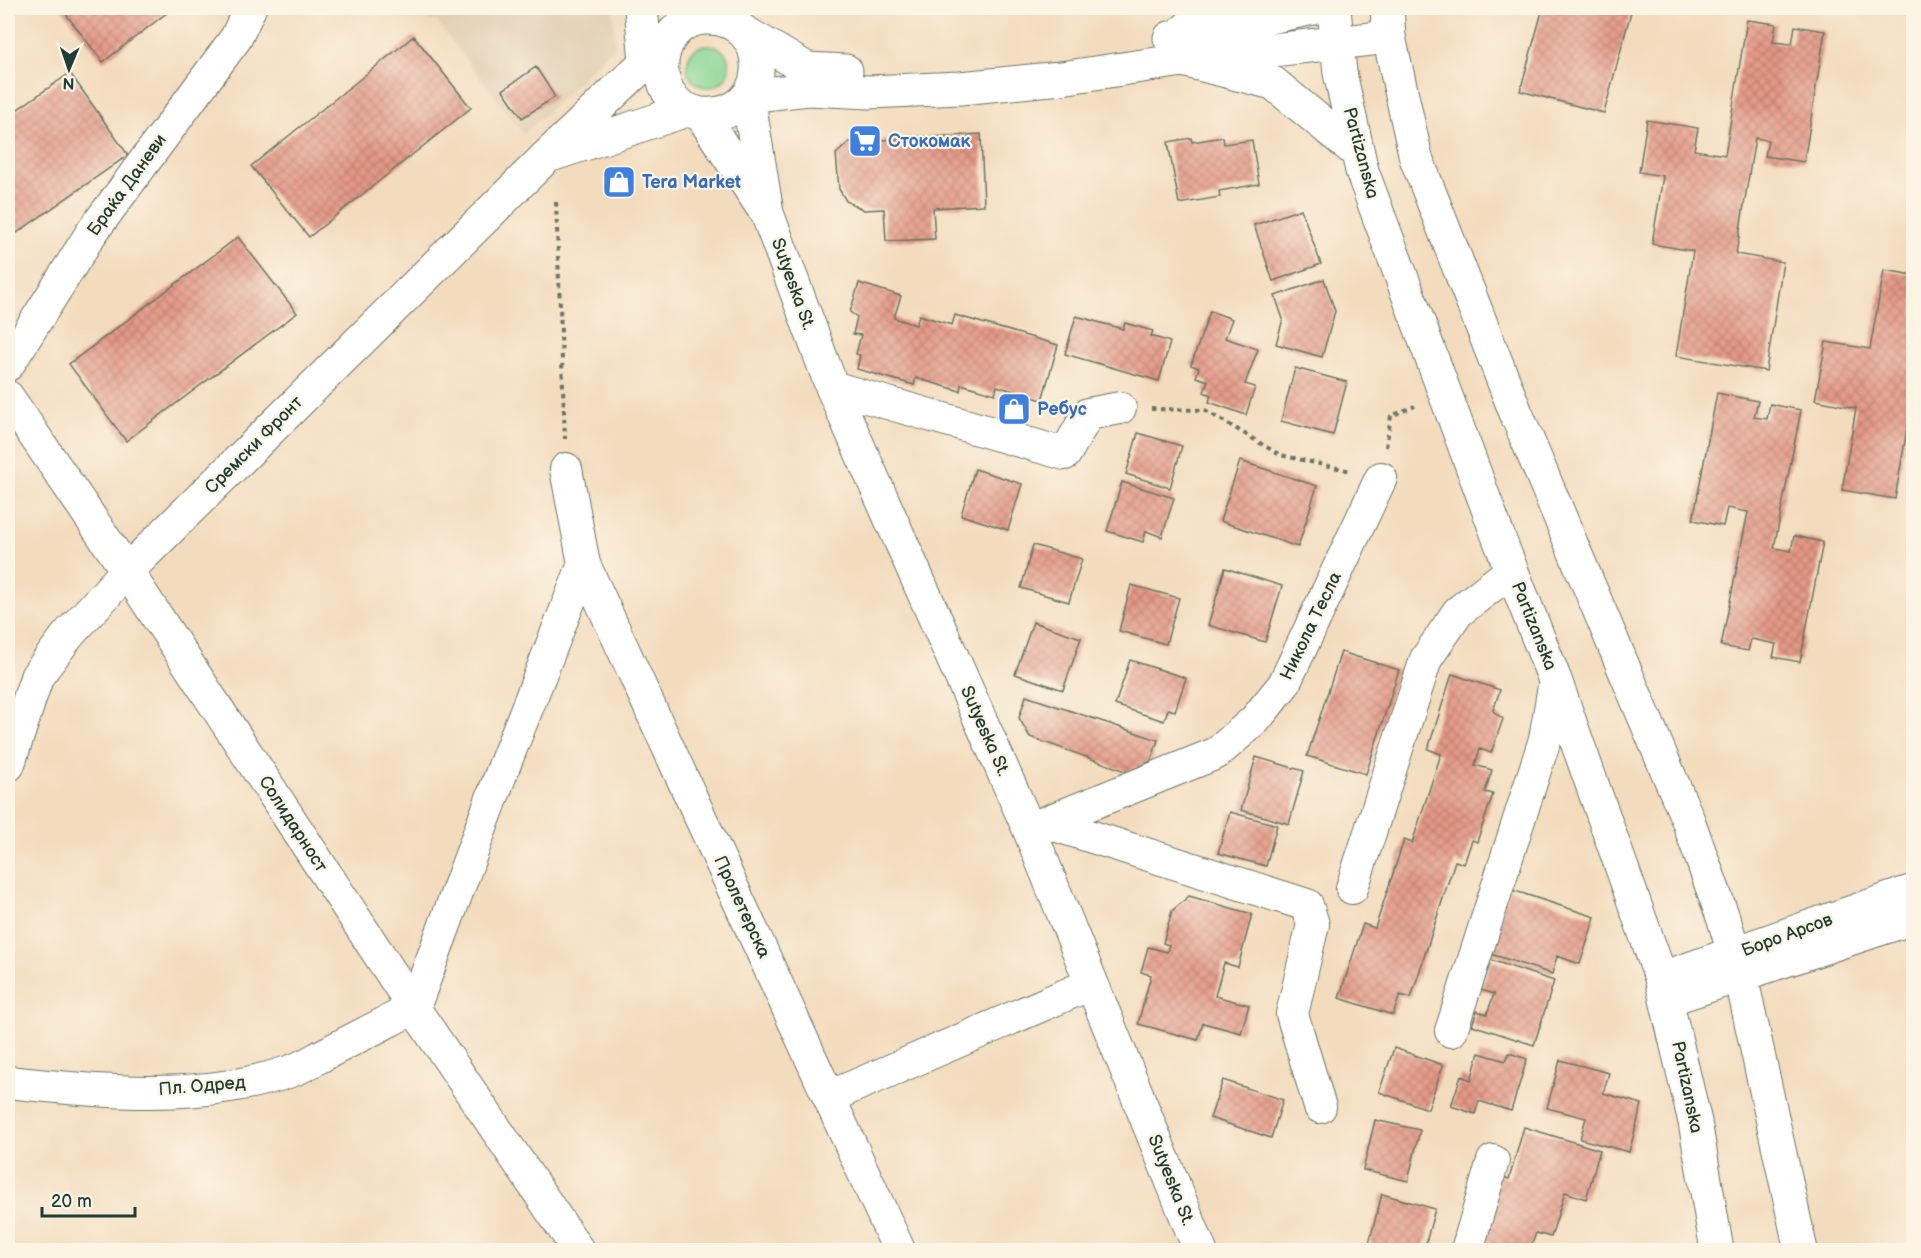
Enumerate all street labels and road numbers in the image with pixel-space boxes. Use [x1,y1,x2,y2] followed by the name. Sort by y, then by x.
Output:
[1339,105,1383,201] street label: Partizanska
[83,130,171,240] street label: Браќа Даневи
[767,235,819,333] street label: Sutyeska St.
[201,391,308,498] street label: Сремски Фронт
[1276,568,1346,684] street label: Никола Тесла
[1507,579,1561,673] street label: Partizanska
[956,683,1014,779] street label: Sutyeska St.
[254,772,332,876] street label: Солидарност
[709,853,775,962] street label: Пролетерска
[1739,909,1836,961] street label: Боро Арсов
[1667,1039,1707,1135] street label: Partizanska
[158,1072,246,1100] street label: Пл. Одред
[1143,1131,1199,1229] street label: Sutyeska St.

